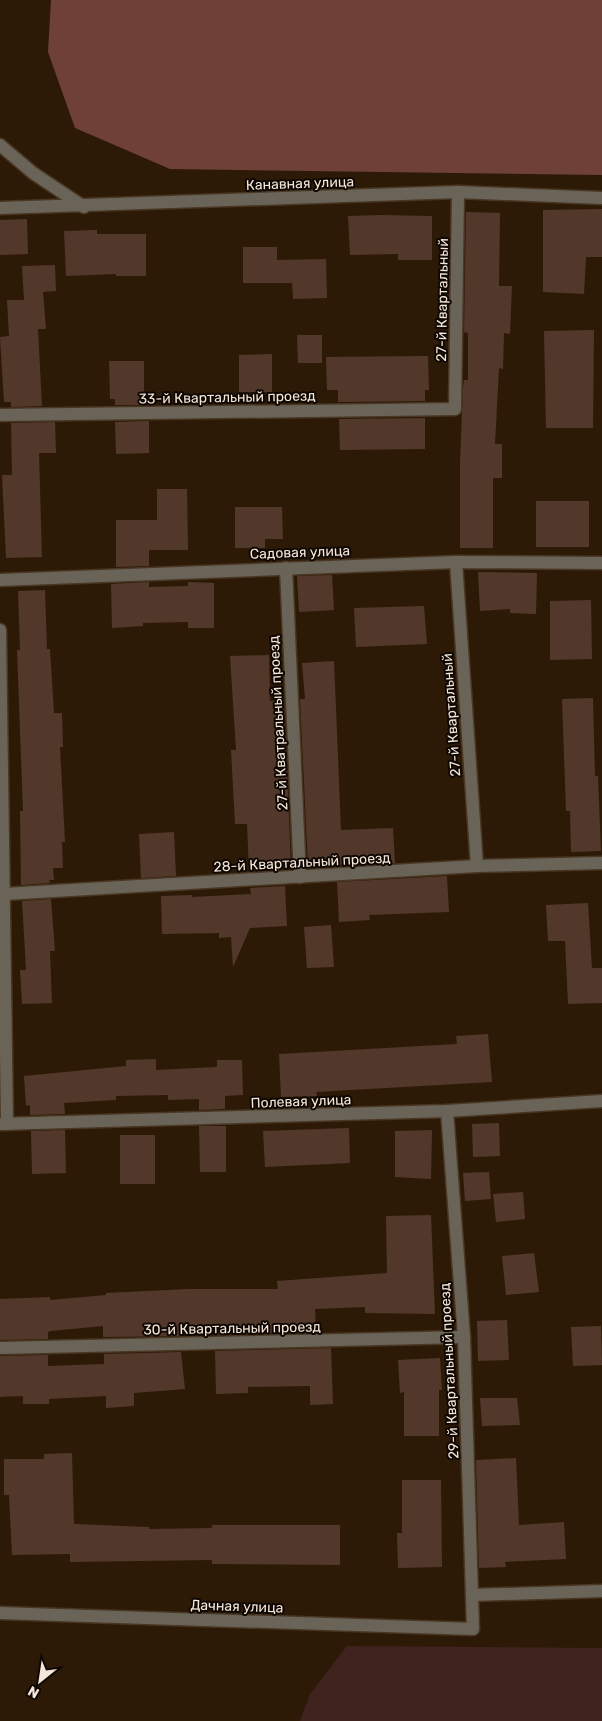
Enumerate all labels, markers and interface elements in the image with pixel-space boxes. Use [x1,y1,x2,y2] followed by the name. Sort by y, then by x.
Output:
[246,173,354,194] street label: Канавная улица
[433,238,452,362] street label: 27-й Квартальный
[138,387,316,408] street label: 33-й Квартальный проезд
[250,542,350,563] street label: Садовая улица
[265,635,292,811] street label: 27-й Кватральный проезд
[439,653,464,777] street label: 27-й Квартальный
[213,849,391,876] street label: 28-й Квартальный проезд
[250,1091,352,1112] street label: Полевая улица
[436,1282,463,1460] street label: 29-й Квартальный проезд
[143,1318,321,1339] street label: 30-й Квартальный проезд
[190,1596,284,1617] street label: Дачная улица
[15,1656,65,1706] north arrow
[25,1682,42,1702] text: N

